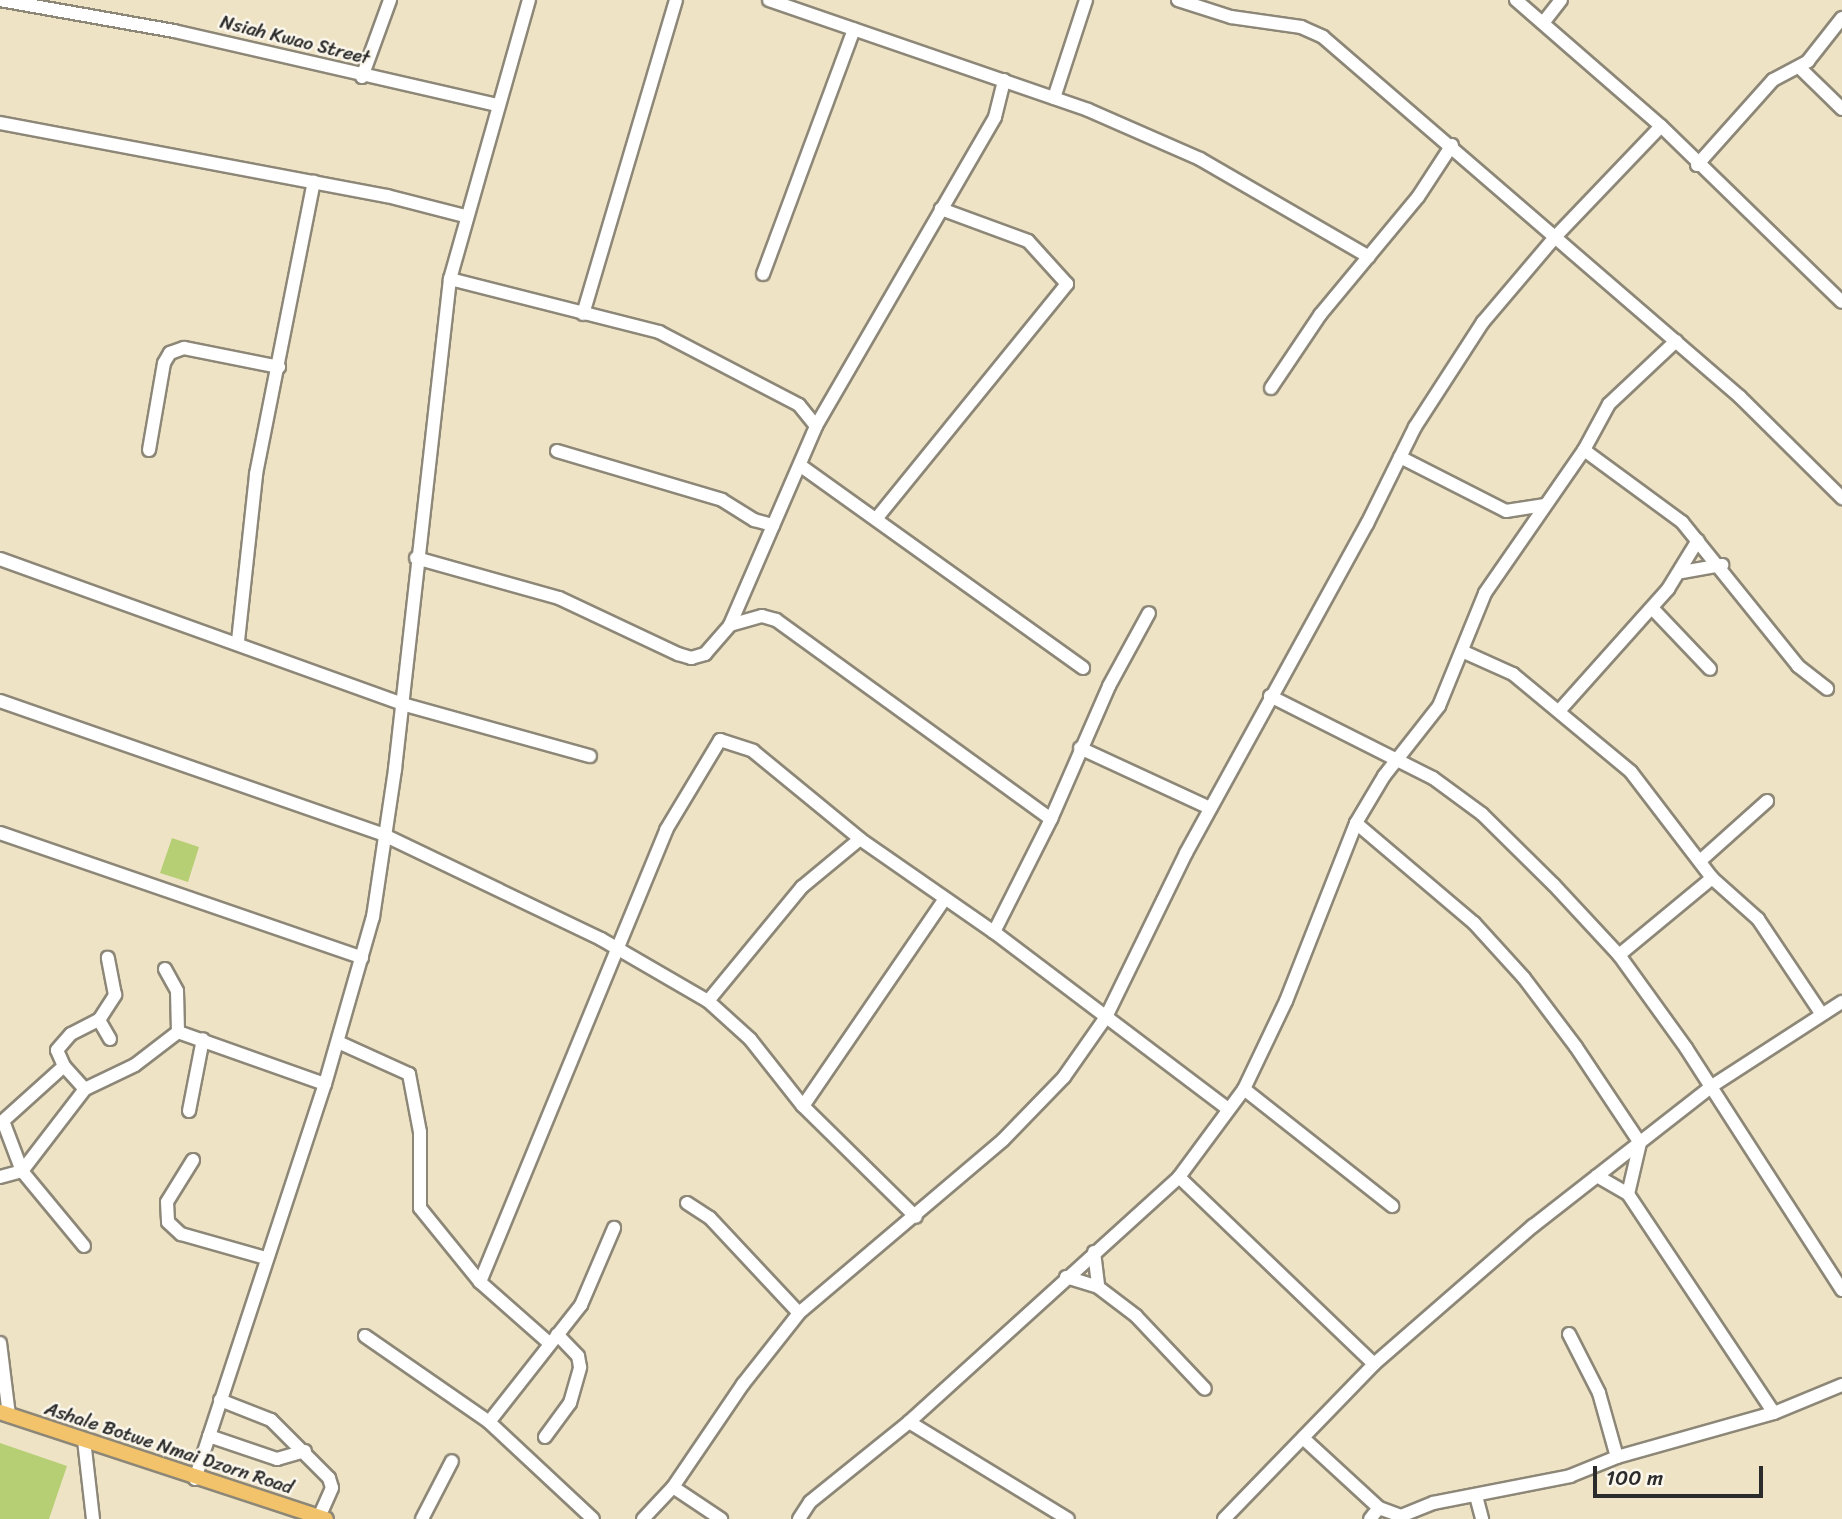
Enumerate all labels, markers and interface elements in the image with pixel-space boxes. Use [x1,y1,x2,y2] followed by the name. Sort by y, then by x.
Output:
[217,10,373,70] street label: Nsiah Kwao Street
[42,1397,296,1499] street label: Ashale Botwe Nmai Dzorn Road
[1597,1452,1767,1496] scale bar
[1606,1459,1663,1497] text: 100 m

